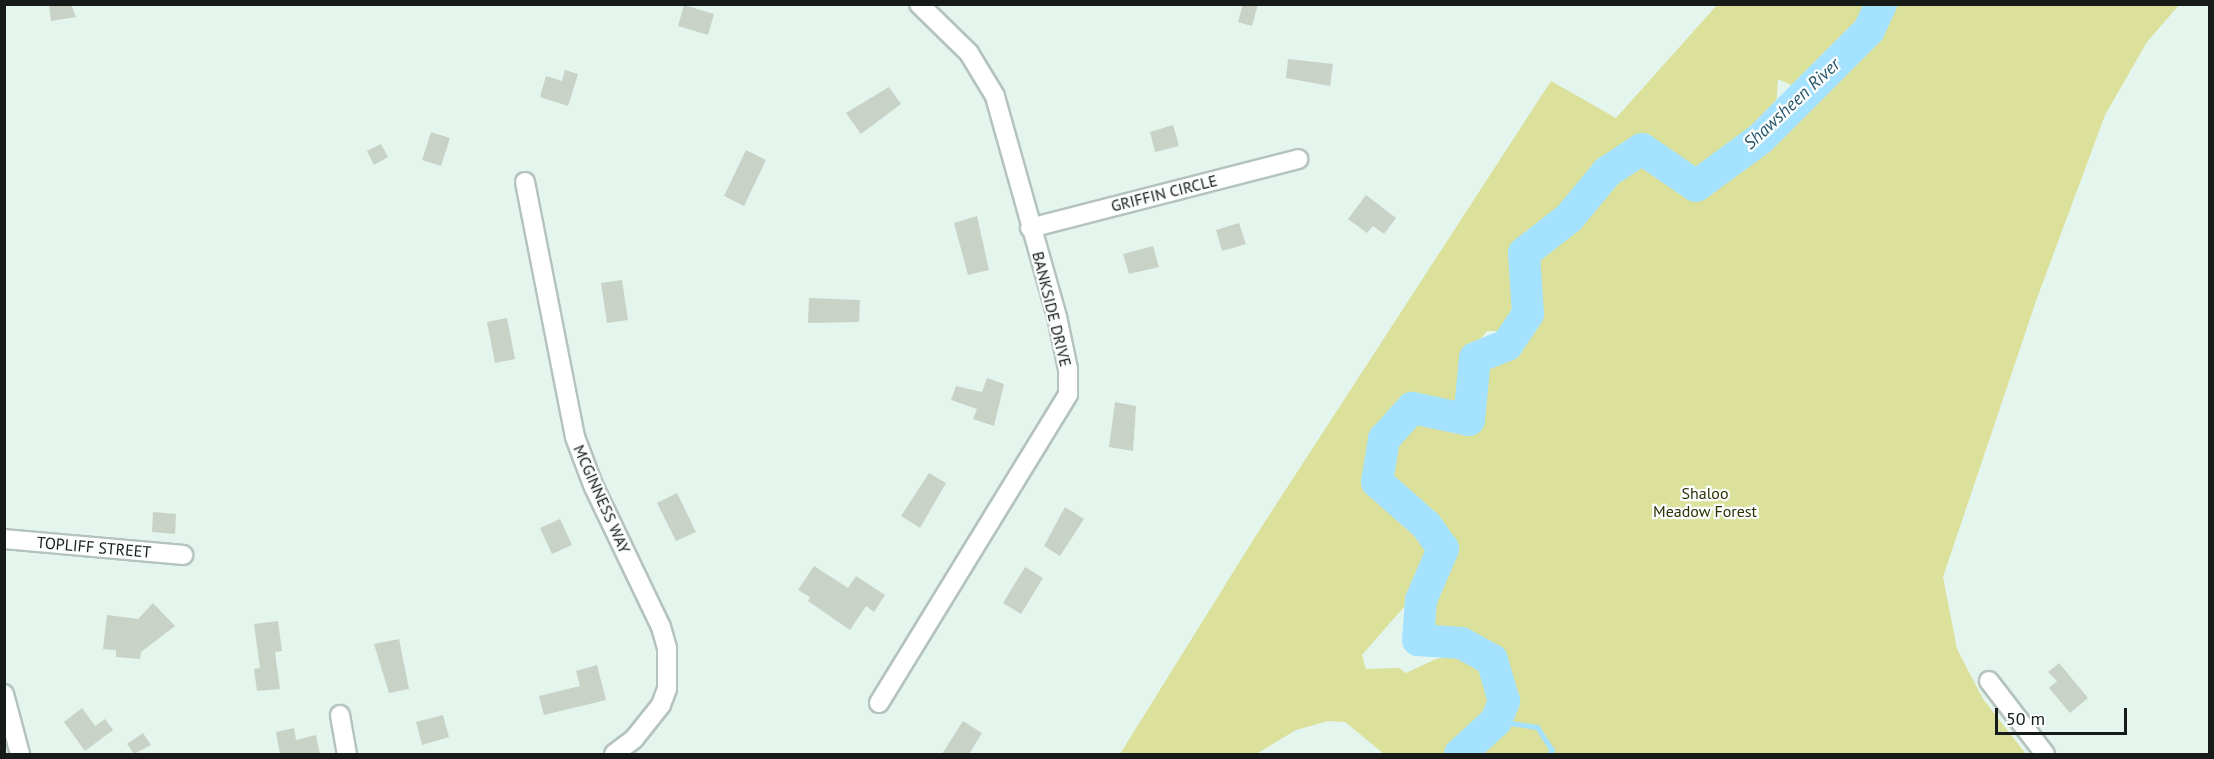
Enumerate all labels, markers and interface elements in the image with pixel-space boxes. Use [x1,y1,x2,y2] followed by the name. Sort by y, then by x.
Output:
[1739,54,1845,154] water label: Shawsheen River
[1109,171,1219,215] street label: GRIFFIN CIRCLE
[1028,249,1076,369] street label: BANKSIDE DRIVE
[569,442,635,556] street label: MCGINNESS WAY
[1653,483,1757,521] park label: Shaloo Meadow Forest
[36,532,152,562] street label: TOPLIFF STREET
[1998,696,2130,734] scale bar
[2006,707,2045,730] text: 50 m

